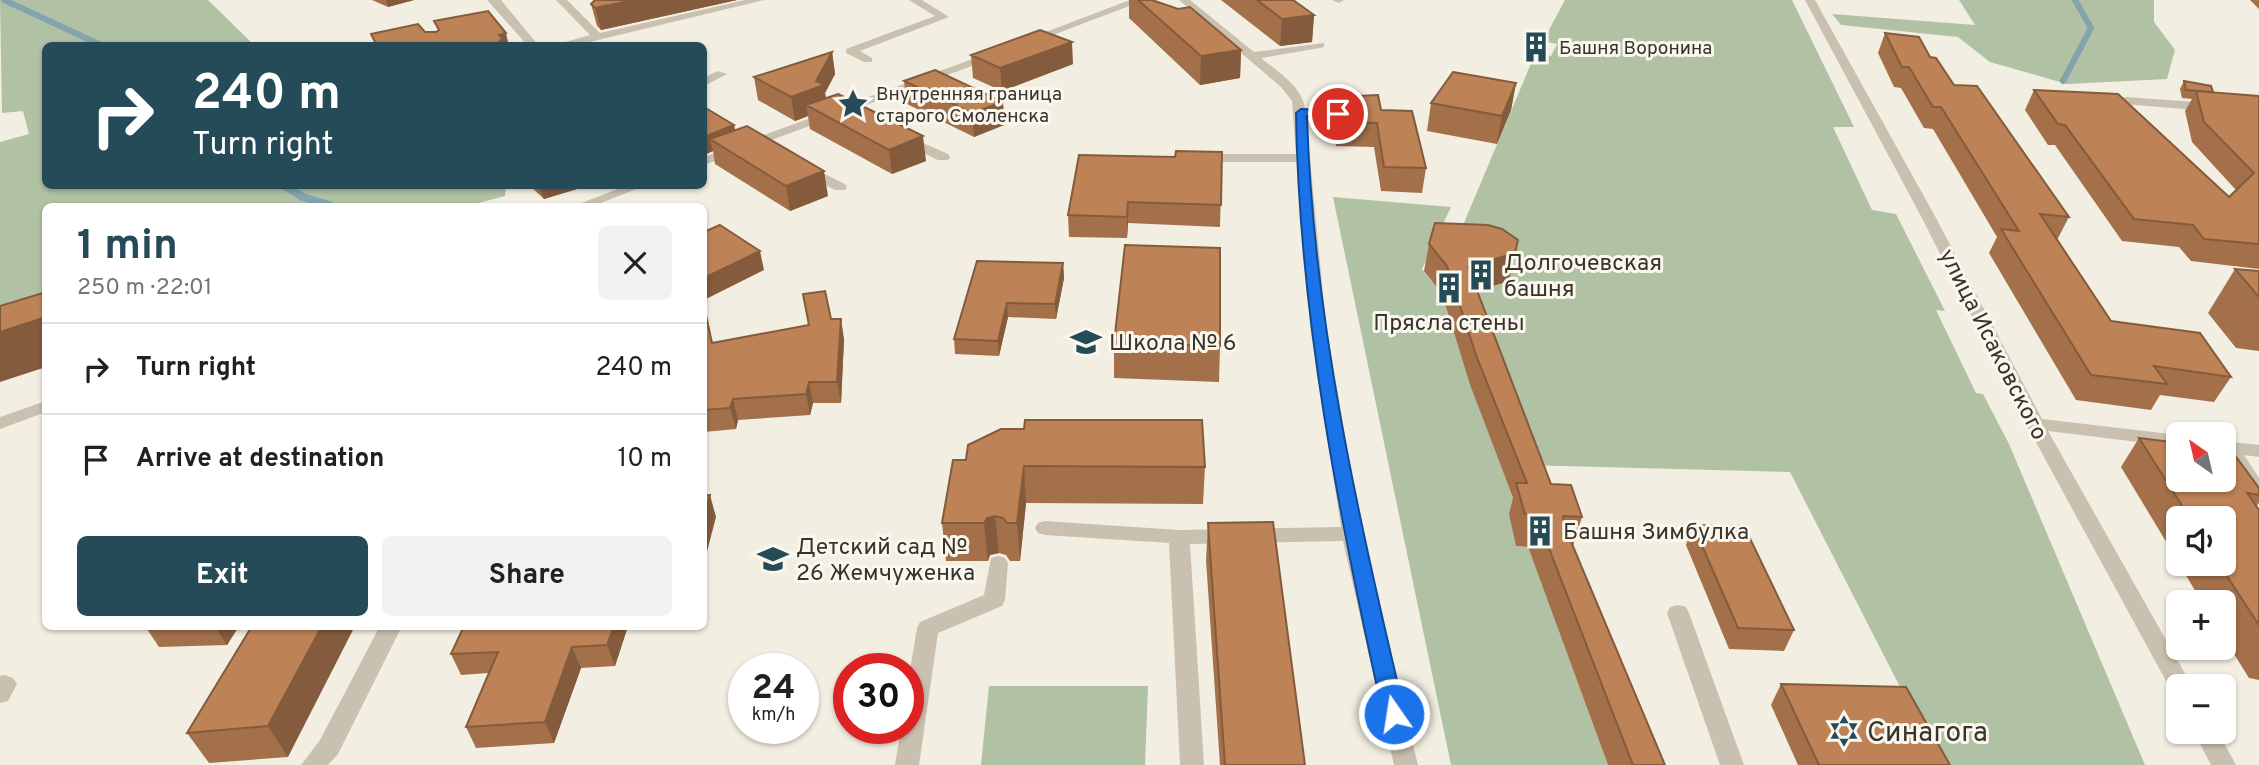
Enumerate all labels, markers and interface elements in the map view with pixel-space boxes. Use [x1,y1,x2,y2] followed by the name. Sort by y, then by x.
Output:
[1519,30,1553,64] building icon: Башня Воронина
[1559,37,1712,61] place label: Башня Воронина
[192,65,341,127] text: 240 m
[77,70,168,161] icon: right
[876,83,1062,129] place label: Внутренняя граница старого Смоленска
[1308,84,1368,144] pin
[836,87,870,121] place icon: Внутренняя граница старого Смоленска
[1319,95,1357,133] icon: arrive
[192,126,334,166] text: Turn right
[77,221,178,274] text: 1 min
[598,226,672,300] button: close
[1931,245,2053,446] street label: улица Исаковского
[1504,250,1662,305] place label: Долгочевская башня
[1464,258,1498,292] building icon: Долгочевская башня
[1432,271,1466,305] building icon: Прясла стены
[77,274,212,303] text: 250 m · 22:01
[1373,310,1525,339] place label: Прясла стены
[1069,325,1103,359] school or university icon: Школа № 6
[1109,330,1237,359] place label: Школа № 6
[77,350,115,388] icon: right
[136,352,256,385] text: Turn right
[595,352,672,385] text: 240 m
[2166,422,2236,492] north arrow
[2166,422,2236,744] map controls
[77,441,115,479] icon: arrive
[136,443,384,476] text: Arrive at destination
[617,443,672,476] text: 10 m
[2166,506,2236,576] button: sound
[1523,514,1557,548] building icon: Башня Зимбулка
[1563,519,1749,548] place label: Башня Зимбулка
[796,534,975,589] place label: Детский сад № 26 Жемчуженка
[77,536,368,616] button: Exit
[382,536,672,616] button: Share
[756,542,790,576] school or university icon: Детский сад № 26 Жемчуженка
[2166,590,2236,660] button: +
[833,653,924,744] speed limit sign: 30
[752,667,795,711] text: 24
[2166,674,2236,744] button: −
[1357,677,1431,751] position arrow
[752,704,795,727] text: km/h
[1827,714,1861,748] synagogue icon: Синагога
[1867,716,1988,752] place label: Синагога

